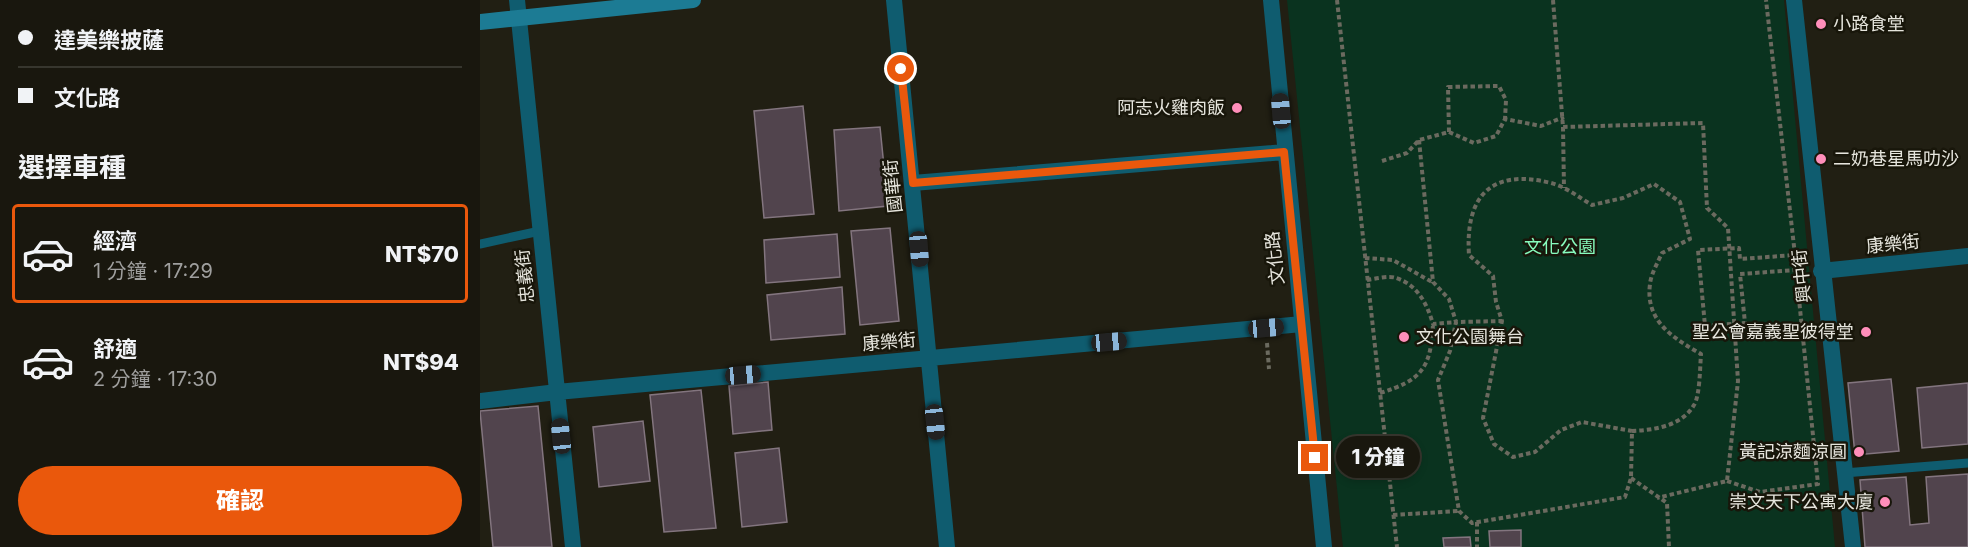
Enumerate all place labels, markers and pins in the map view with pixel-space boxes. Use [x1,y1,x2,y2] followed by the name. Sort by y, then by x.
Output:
[1833,13,1905,34] place label: 小路食堂
[1814,17,1828,31] marker: 小路食堂
[1117,97,1225,118] place label: 阿志火雞肉飯
[1230,101,1244,115] marker: 阿志火雞肉飯
[1833,148,1959,169] place label: 二奶巷星馬叻沙
[1814,152,1828,166] marker: 二奶巷星馬叻沙
[1692,321,1854,342] place label: 聖公會嘉義聖彼得堂
[1859,325,1873,339] marker: 聖公會嘉義聖彼得堂
[1416,326,1524,347] place label: 文化公園舞台
[1397,330,1411,344] marker: 文化公園舞台
[1739,441,1847,462] place label: 黃記涼麵涼圓
[1852,445,1866,459] marker: 黃記涼麵涼圓
[1729,491,1873,512] place label: 崇文天下公寓大廈
[1878,495,1892,509] marker: 崇文天下公寓大廈

